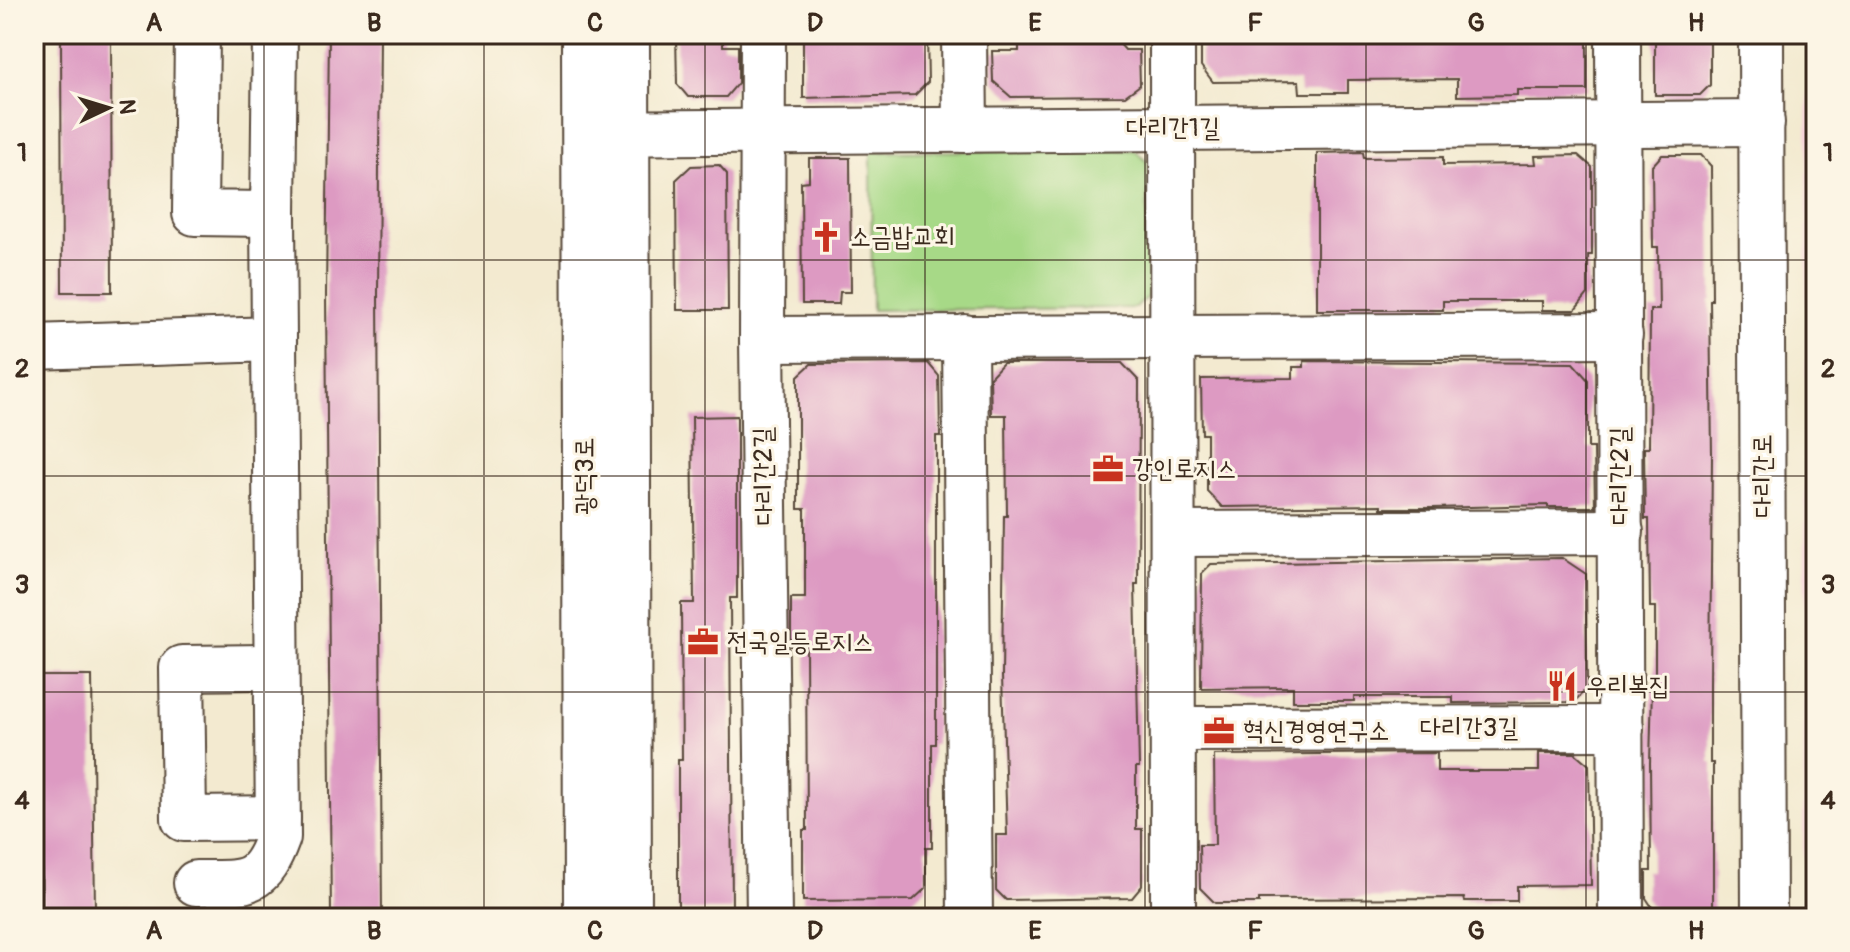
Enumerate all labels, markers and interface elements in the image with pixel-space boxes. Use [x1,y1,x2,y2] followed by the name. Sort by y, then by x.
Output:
[146,7,163,39] text: A
[367,7,381,39] text: B
[587,7,603,39] text: C
[807,7,823,39] text: D
[1028,7,1042,39] text: E
[1247,7,1263,39] text: F
[1467,7,1485,39] text: G
[1688,7,1704,39] text: H
[68,68,148,148] north arrow
[112,98,141,115] text: N
[1126,112,1220,144] street label: 다리간1길
[17,137,27,169] text: 1
[1823,137,1833,169] text: 1
[809,220,843,254] church icon: 소금밥교회
[850,221,955,253] place label: 소금밥교회
[15,353,29,385] text: 2
[1821,353,1835,385] text: 2
[747,427,781,525] street label: 다리간2길
[1604,427,1636,525] street label: 다리간2길
[1747,434,1779,518] street label: 다리간로
[569,437,601,515] street label: 광덕3로
[1091,452,1125,486] office icon: 강인로지스
[1132,453,1237,485] place label: 강인로지스
[15,569,29,601] text: 3
[1821,569,1835,601] text: 3
[686,625,720,659] office icon: 전국일등로지스
[727,626,873,658] place label: 전국일등로지스
[1545,669,1579,703] restaurant icon: 우리복집
[1586,670,1670,702] place label: 우리복집
[1420,712,1518,744] street label: 다리간3길
[1202,714,1236,748] office icon: 혁신경영연구소
[1243,715,1389,747] place label: 혁신경영연구소
[14,785,30,817] text: 4
[1820,785,1836,817] text: 4
[146,915,163,947] text: A
[367,915,381,947] text: B
[587,915,603,947] text: C
[807,915,823,947] text: D
[1028,915,1042,947] text: E
[1247,915,1263,947] text: F
[1467,915,1485,947] text: G
[1688,915,1704,947] text: H

